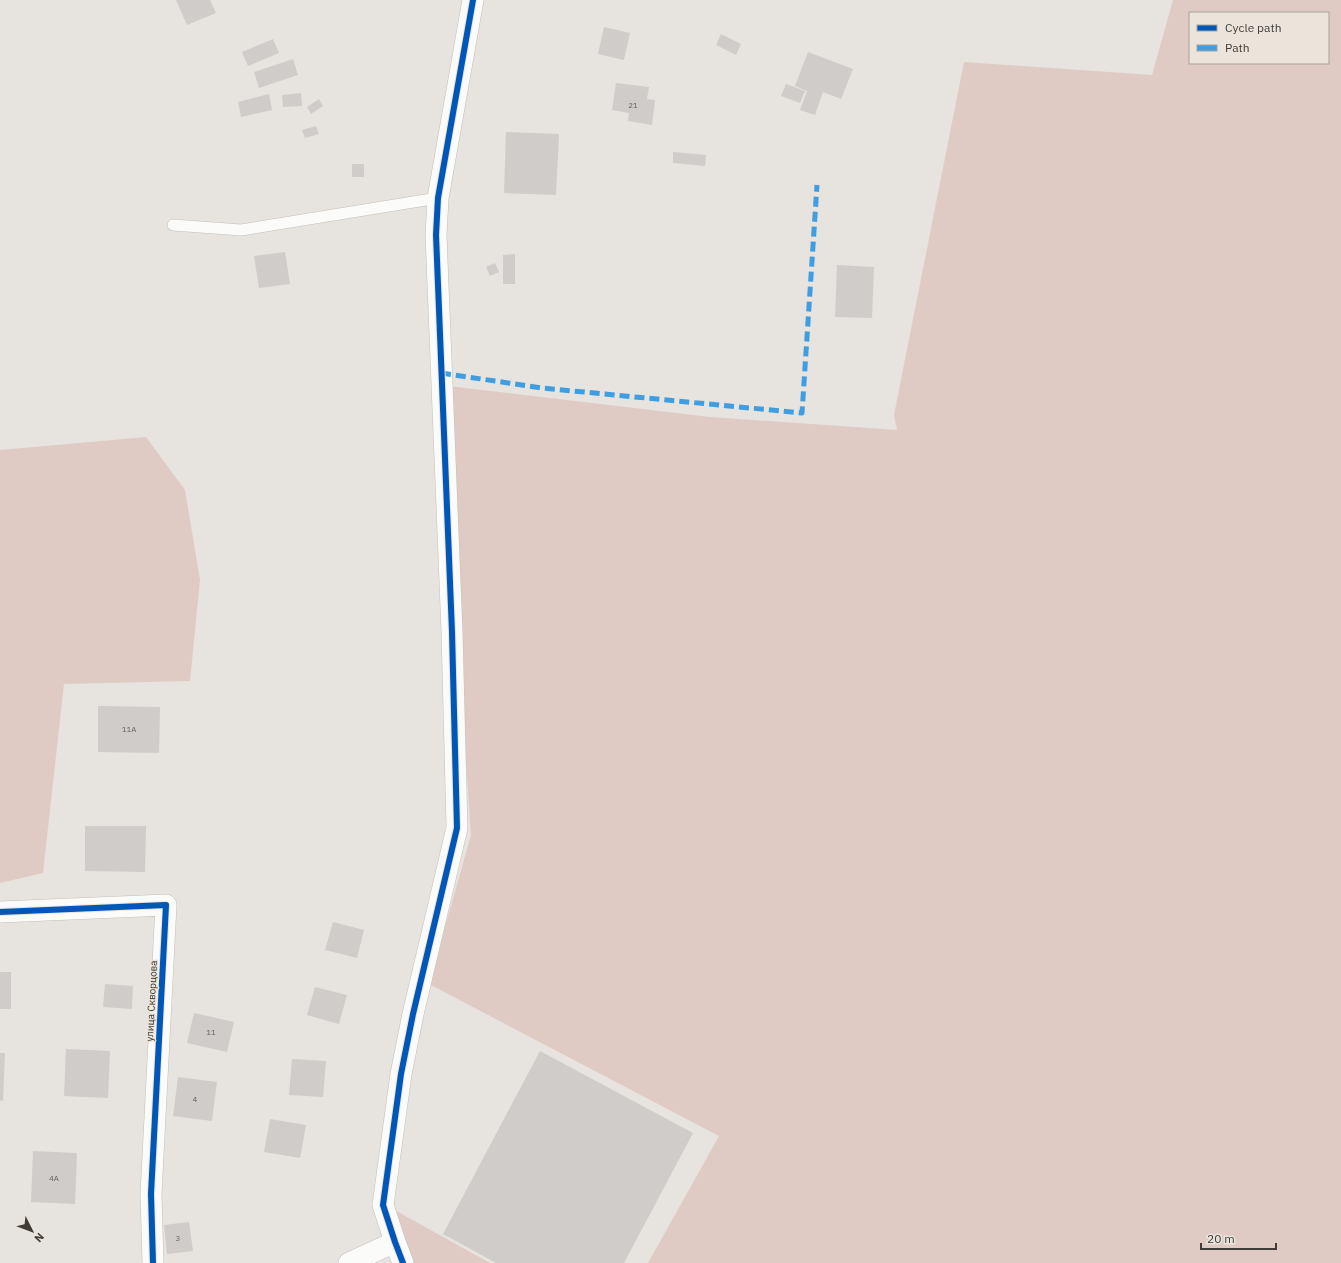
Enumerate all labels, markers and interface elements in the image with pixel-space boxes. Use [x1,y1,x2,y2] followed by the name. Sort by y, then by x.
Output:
[1189,12,1329,64] legend
[1225,20,1282,35] text: Cycle path
[1225,40,1250,55] text: Path
[628,100,638,110] house number: 21
[122,724,136,734] house number: 11А
[143,959,160,1042] street label: улица Скворцова
[206,1027,216,1037] house number: 11
[193,1094,198,1104] house number: 4
[49,1173,59,1183] house number: 4А
[12,1211,52,1251] north arrow
[1201,1225,1276,1251] scale bar
[32,1230,47,1245] text: N
[1207,1231,1235,1246] text: 20 m
[176,1233,181,1243] house number: 3

